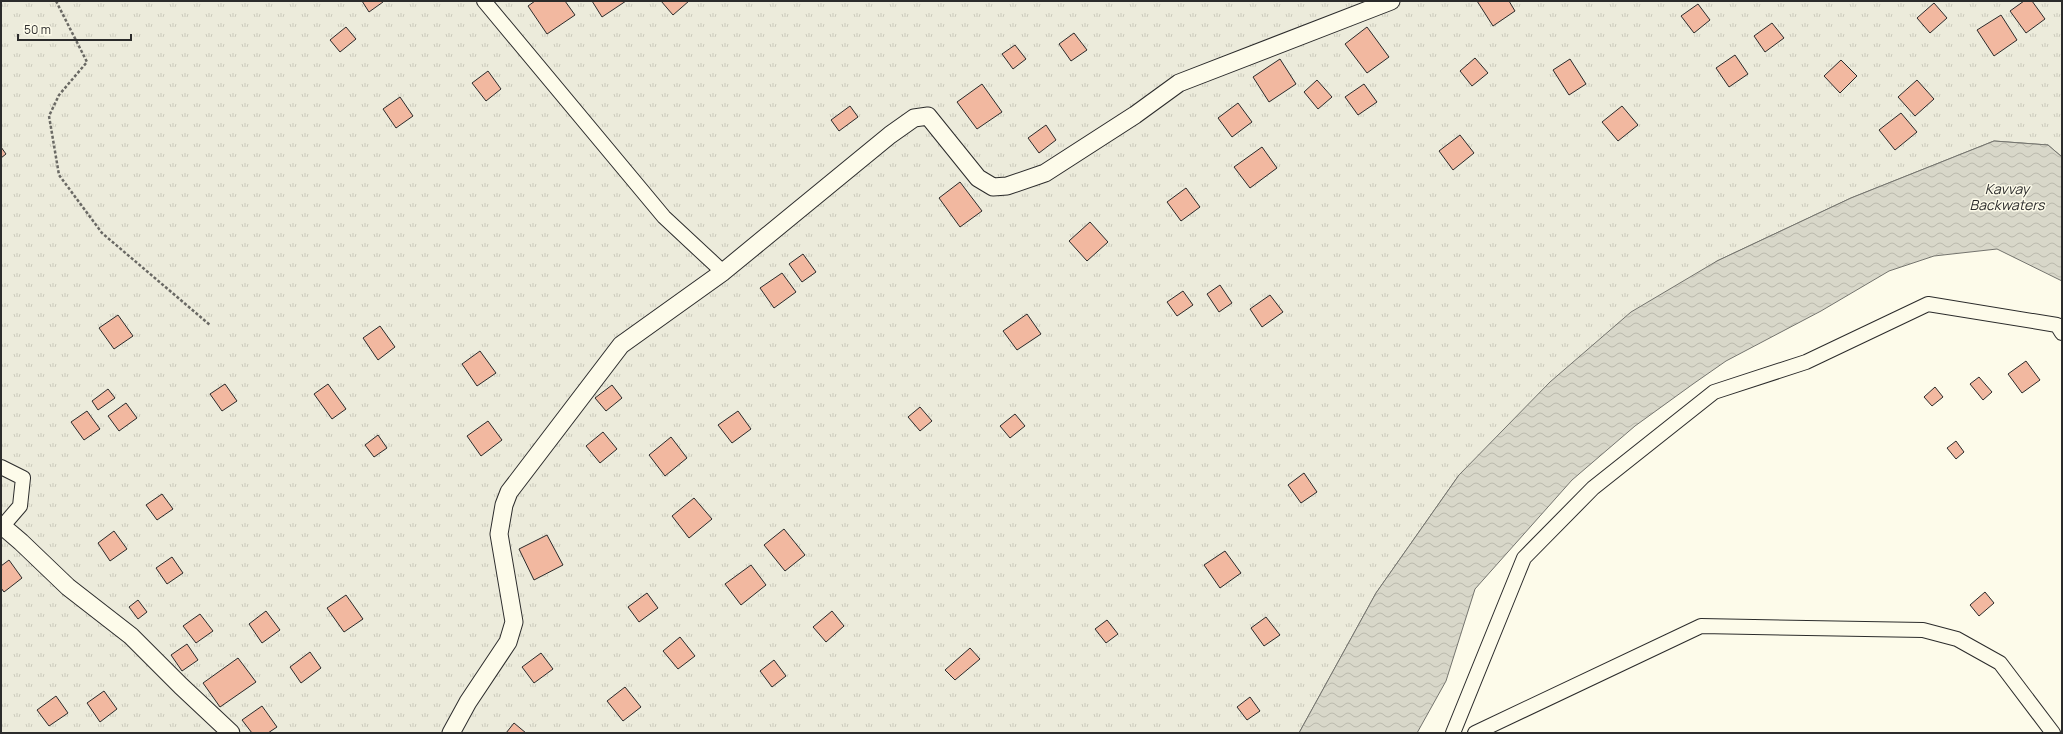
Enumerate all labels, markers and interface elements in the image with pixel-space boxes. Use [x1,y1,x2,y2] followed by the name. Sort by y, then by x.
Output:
[18,16,131,42] scale bar
[24,21,51,38] text: 50 m
[1970,179,2046,214] water label: Kavvay Backwaters

